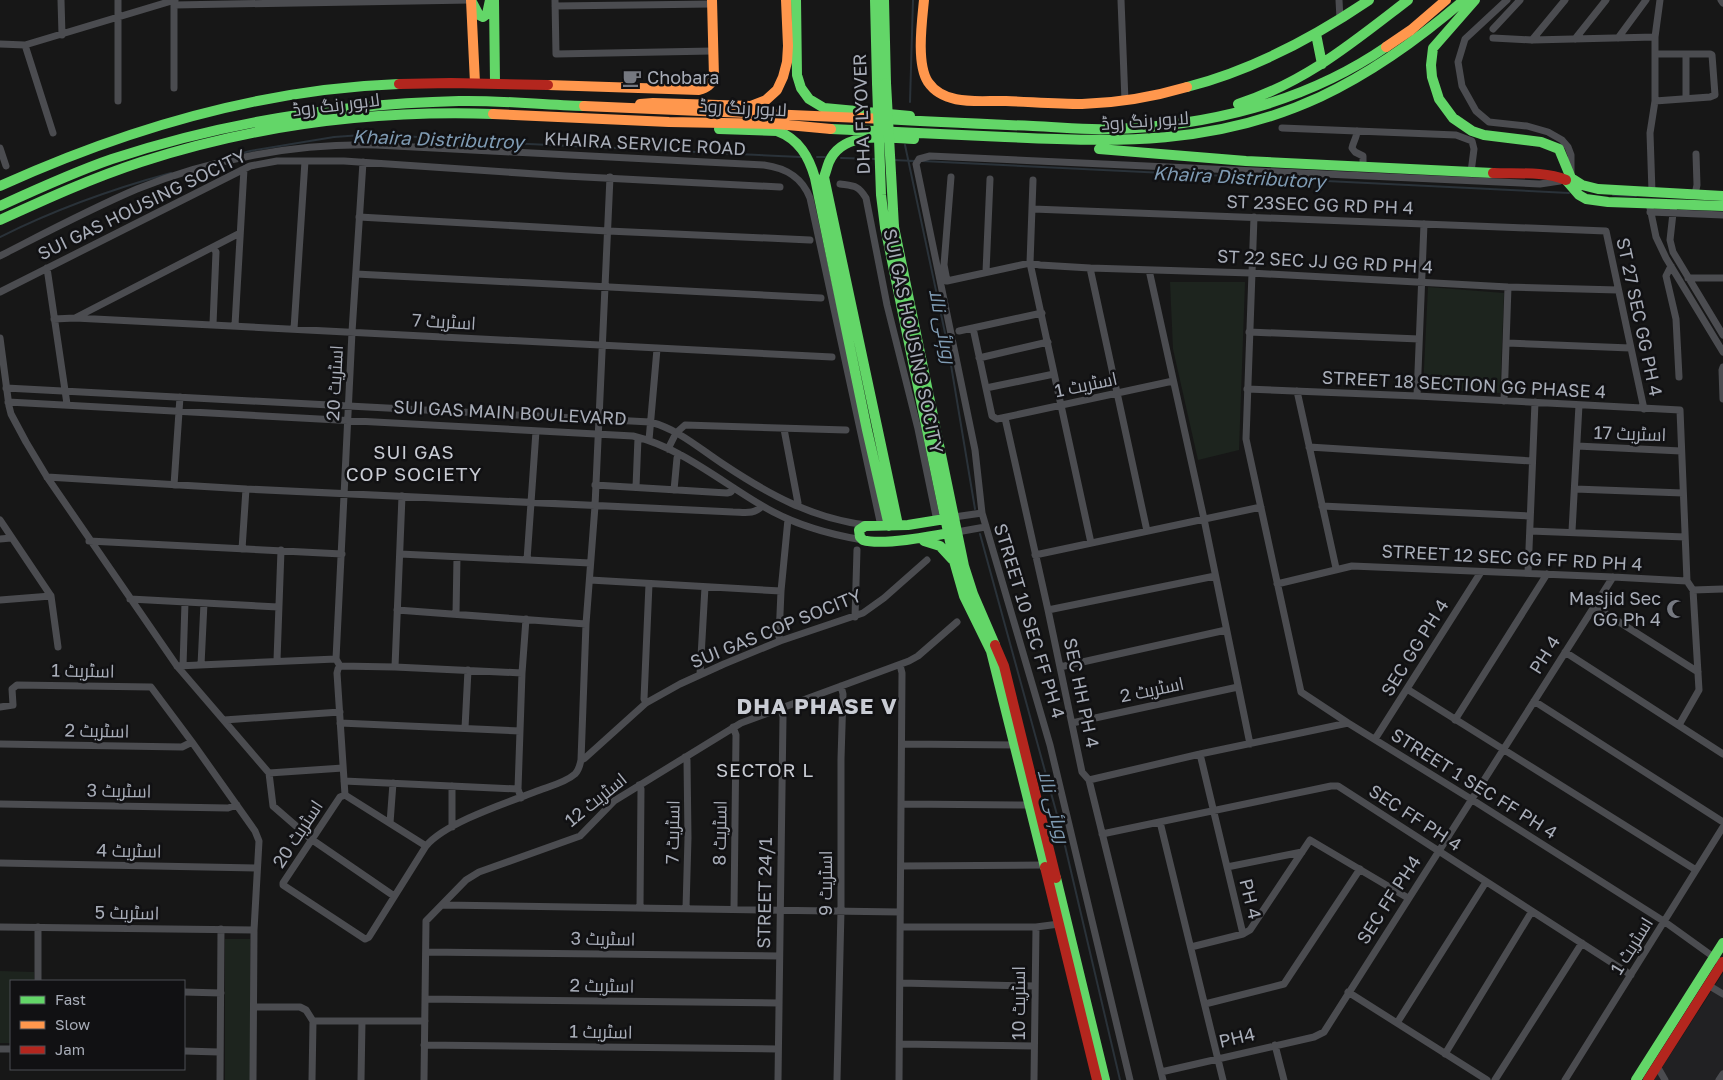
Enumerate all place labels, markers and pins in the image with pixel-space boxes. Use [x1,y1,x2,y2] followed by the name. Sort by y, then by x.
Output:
[647,66,719,88] place label: Chobara
[621,67,643,89] cafe icon: Chobara
[1569,587,1661,630] place label: Masjid Sec GG Ph 4
[1665,598,1687,620] mosque icon: Masjid Sec GG Ph 4

